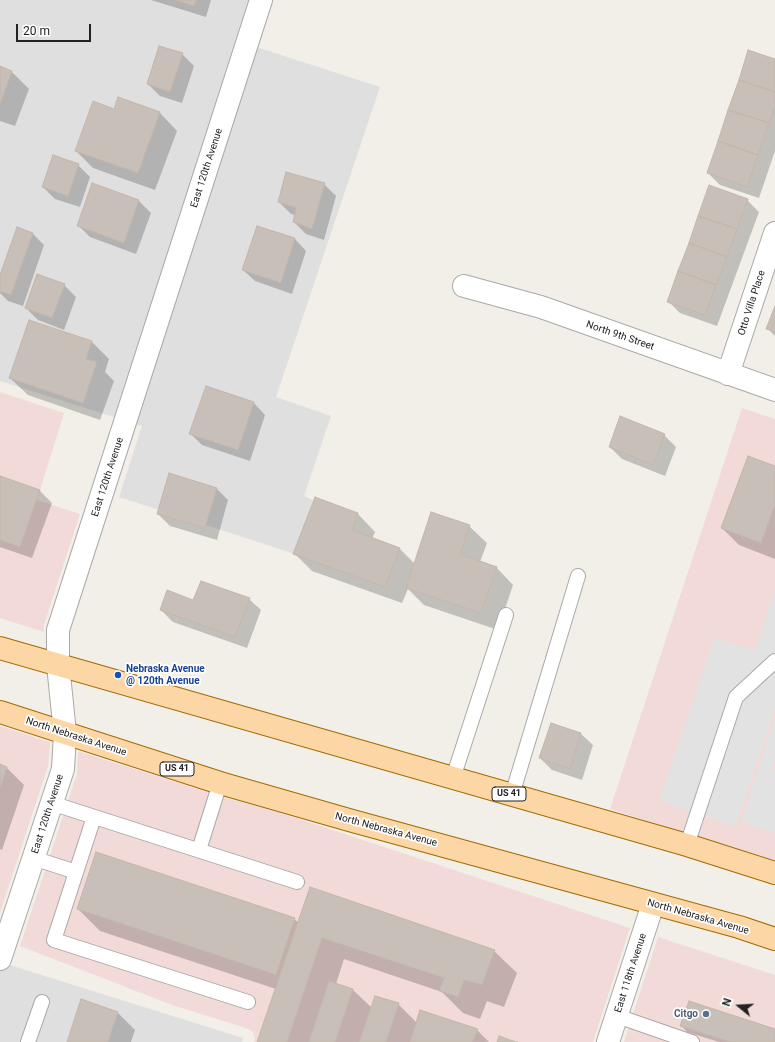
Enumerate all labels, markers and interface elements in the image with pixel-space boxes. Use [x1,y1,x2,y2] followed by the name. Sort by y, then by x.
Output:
[18,16,93,42] scale bar
[23,24,50,38] text: 20 m
[188,127,226,209] street label: East 120th Avenue
[736,269,768,337] street label: Otto Villa Place
[584,319,656,353] street label: North 9th Street
[89,436,127,518] street label: East 120th Avenue
[126,663,205,686] place label: Nebraska Avenue @ 120th Avenue
[113,670,123,680] marker: Nebraska Avenue @ 120th Avenue
[24,715,128,759] street label: North Nebraska Avenue
[160,762,194,776] road number: US 41
[29,773,67,855] street label: East 120th Avenue
[492,787,526,801] road number: US 41
[334,811,438,849] street label: North Nebraska Avenue
[646,897,750,937] street label: North Nebraska Avenue
[612,932,650,1014] street label: East 118th Avenue
[719,986,759,1026] north arrow
[720,996,734,1008] text: N
[674,1008,698,1020] place label: Citgo
[701,1009,711,1019] marker: Citgo

